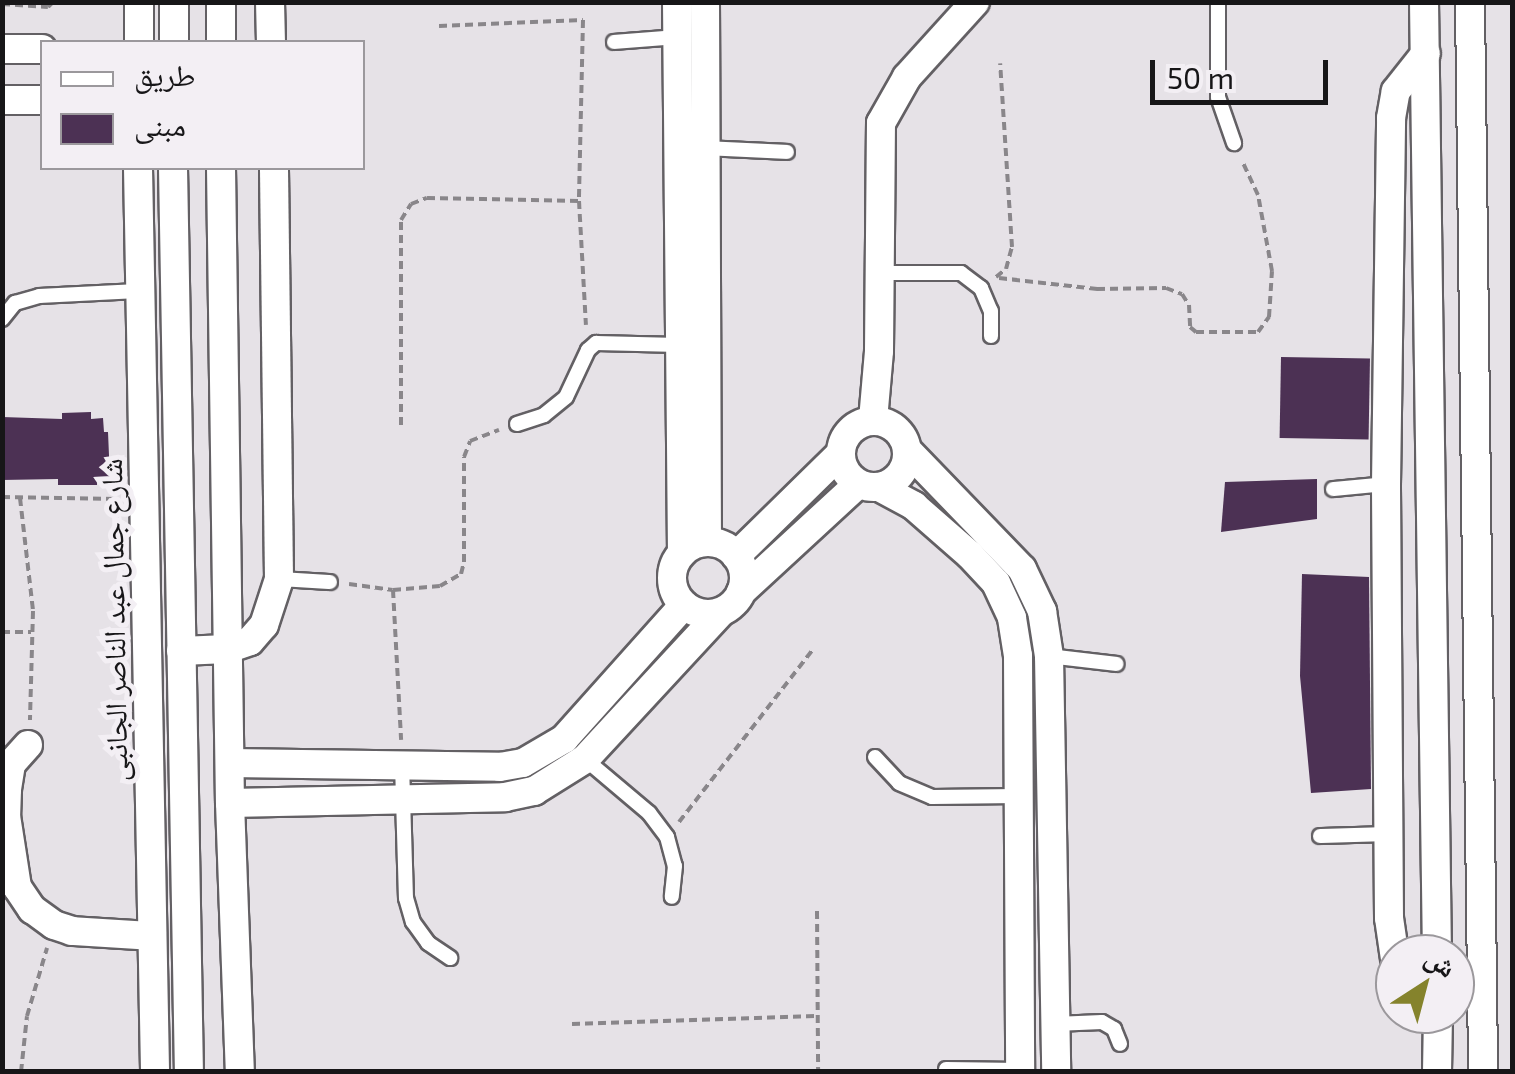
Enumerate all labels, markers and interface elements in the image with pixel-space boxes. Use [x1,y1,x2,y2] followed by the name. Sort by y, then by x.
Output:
[40,40,365,170] legend
[1155,40,1332,102] scale bar
[134,56,195,92] text: طريق
[1167,59,1234,95] text: 50 m
[134,106,186,142] text: مبنى
[92,458,134,782] street label: شارع جمال عبد الناصر الجانبى
[1375,934,1475,1034] north arrow
[1419,939,1463,984] text: ش

